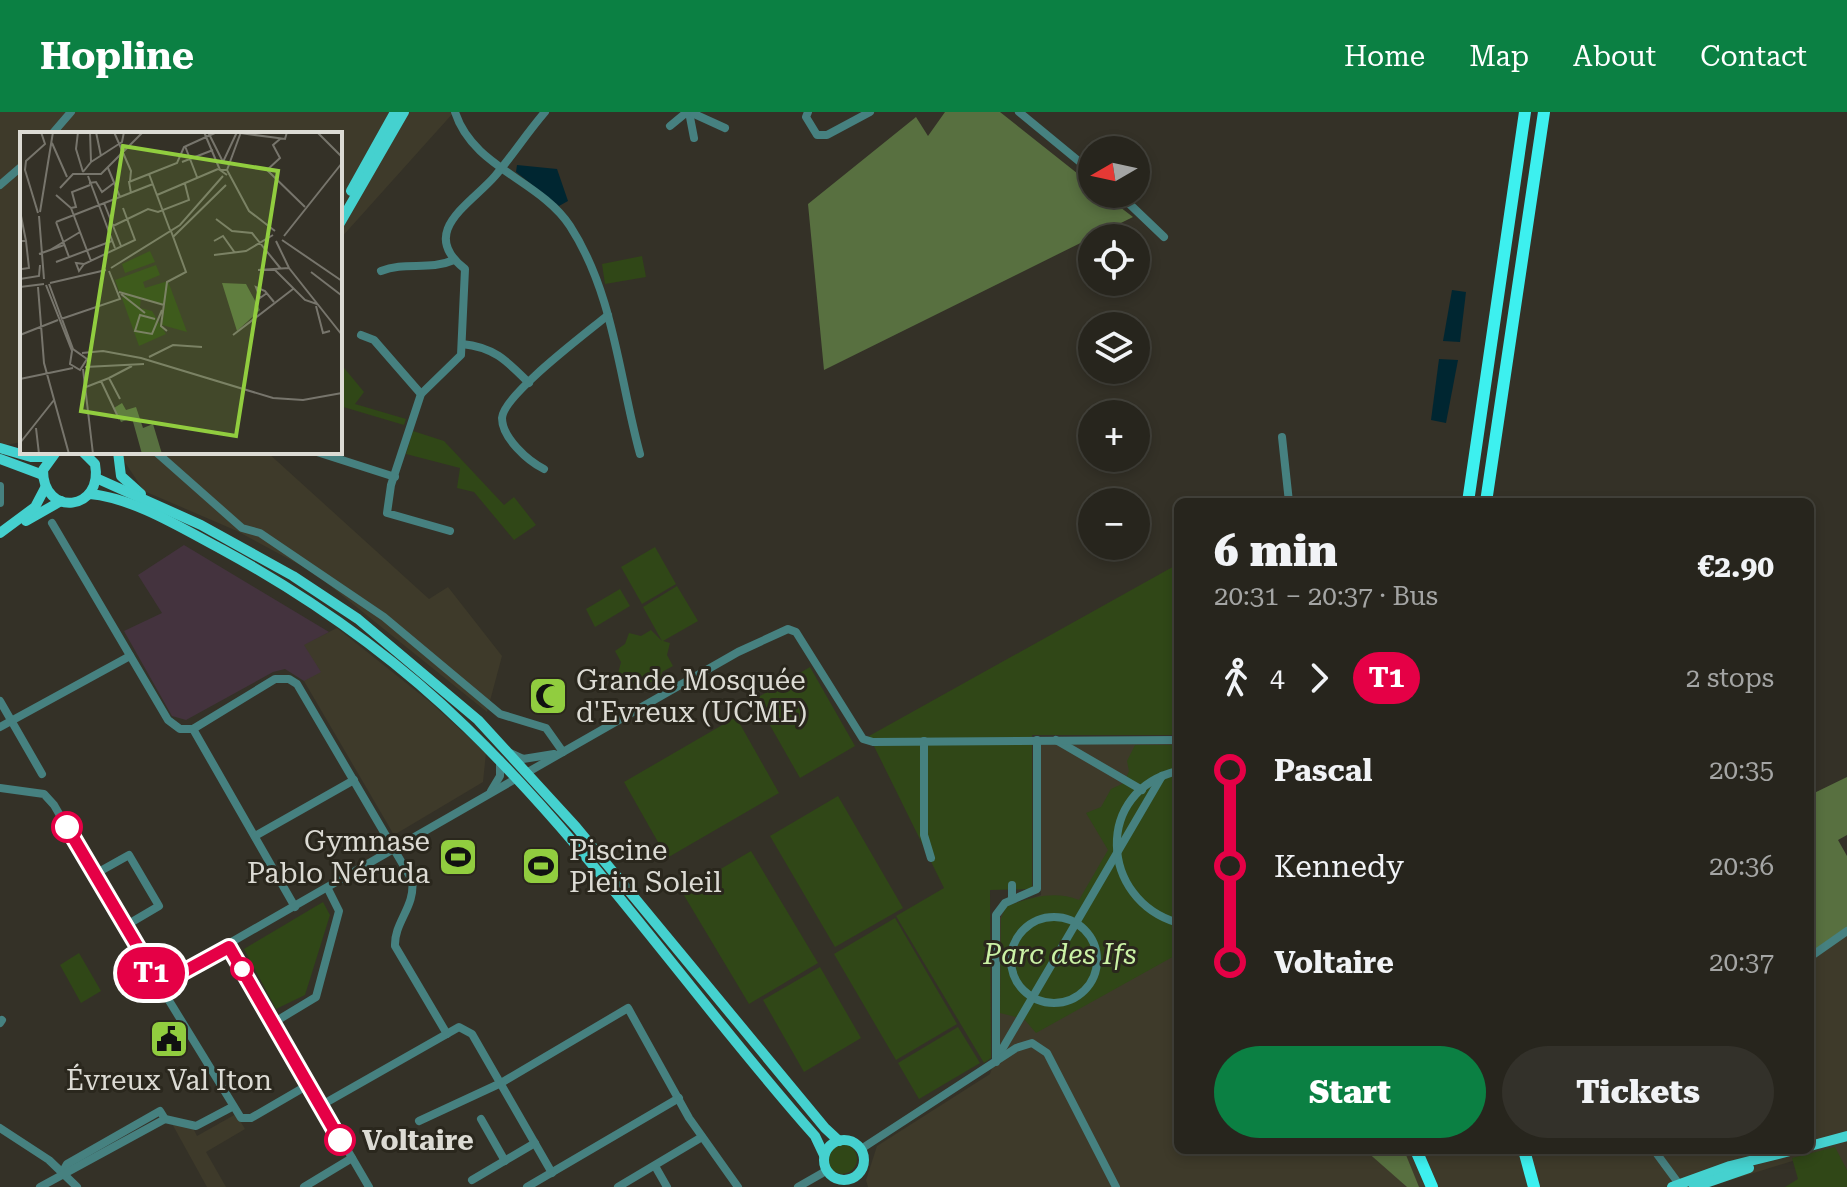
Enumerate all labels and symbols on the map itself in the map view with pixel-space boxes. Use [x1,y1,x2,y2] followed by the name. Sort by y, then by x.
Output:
[20,132,342,454] inset map
[1078,136,1150,208] north arrow
[576,664,807,729] place label: Grande Mosquée d'Evreux (UCME)
[527,675,569,717] mosque icon: Grande Mosquée d'Evreux (UCME)
[52,812,82,842] unlabelled marker
[247,825,430,890] place label: Gymnase Pablo Néruda
[569,834,722,899] place label: Piscine Plein Soleil
[437,836,479,878] sports icon: Gymnase Pablo Néruda
[520,845,562,887] sports icon: Piscine Plein Soleil
[982,938,1137,971] park label: Parc des Ifs
[115,947,187,999] line badge: T1
[231,958,253,980] unlabelled marker
[148,1018,190,1060] public building icon: Évreux Val Iton
[66,1063,272,1097] place label: Évreux Val Iton
[362,1124,474,1157] place label: Voltaire
[325,1125,355,1155] marker: Voltaire

